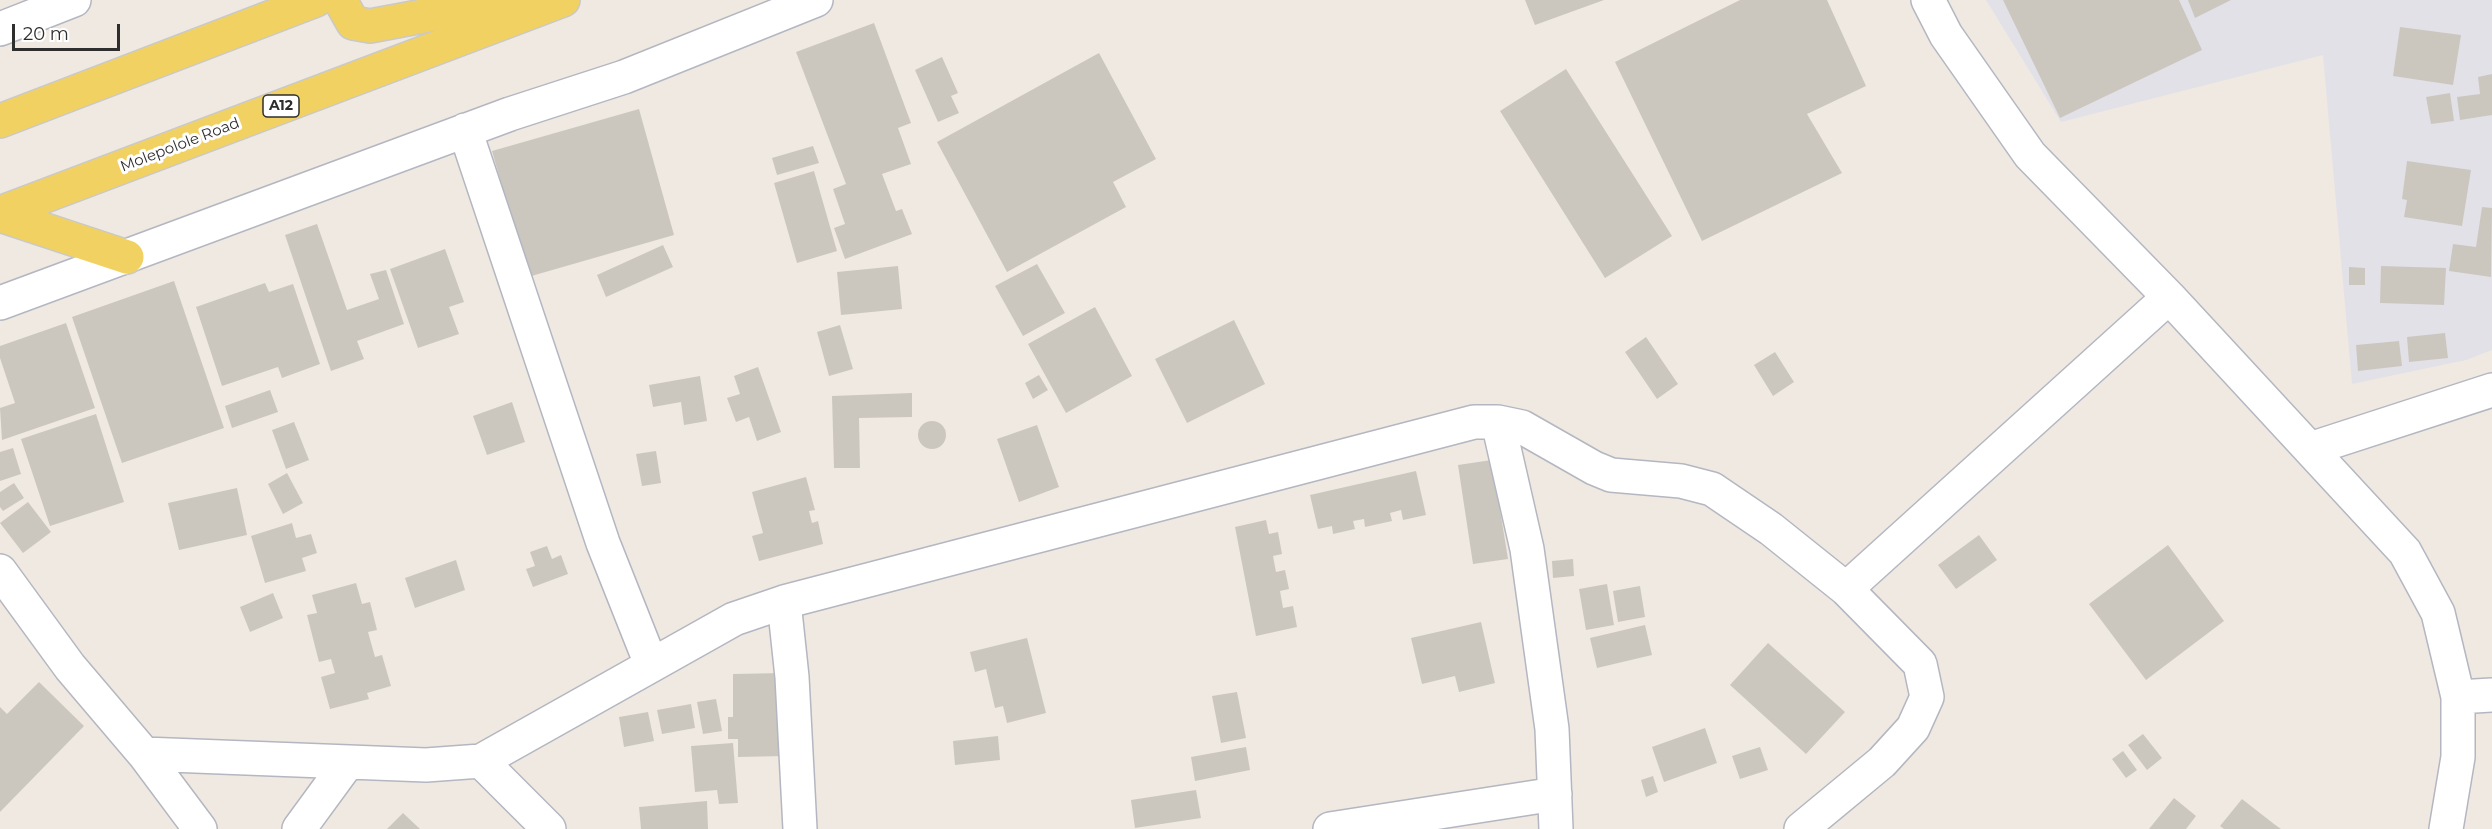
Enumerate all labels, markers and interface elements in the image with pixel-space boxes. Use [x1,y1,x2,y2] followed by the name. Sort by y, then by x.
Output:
[15,12,123,50] scale bar
[23,23,69,45] text: 20 m
[263,95,299,117] road number: A12
[118,114,242,176] street label: Molepolole Road

